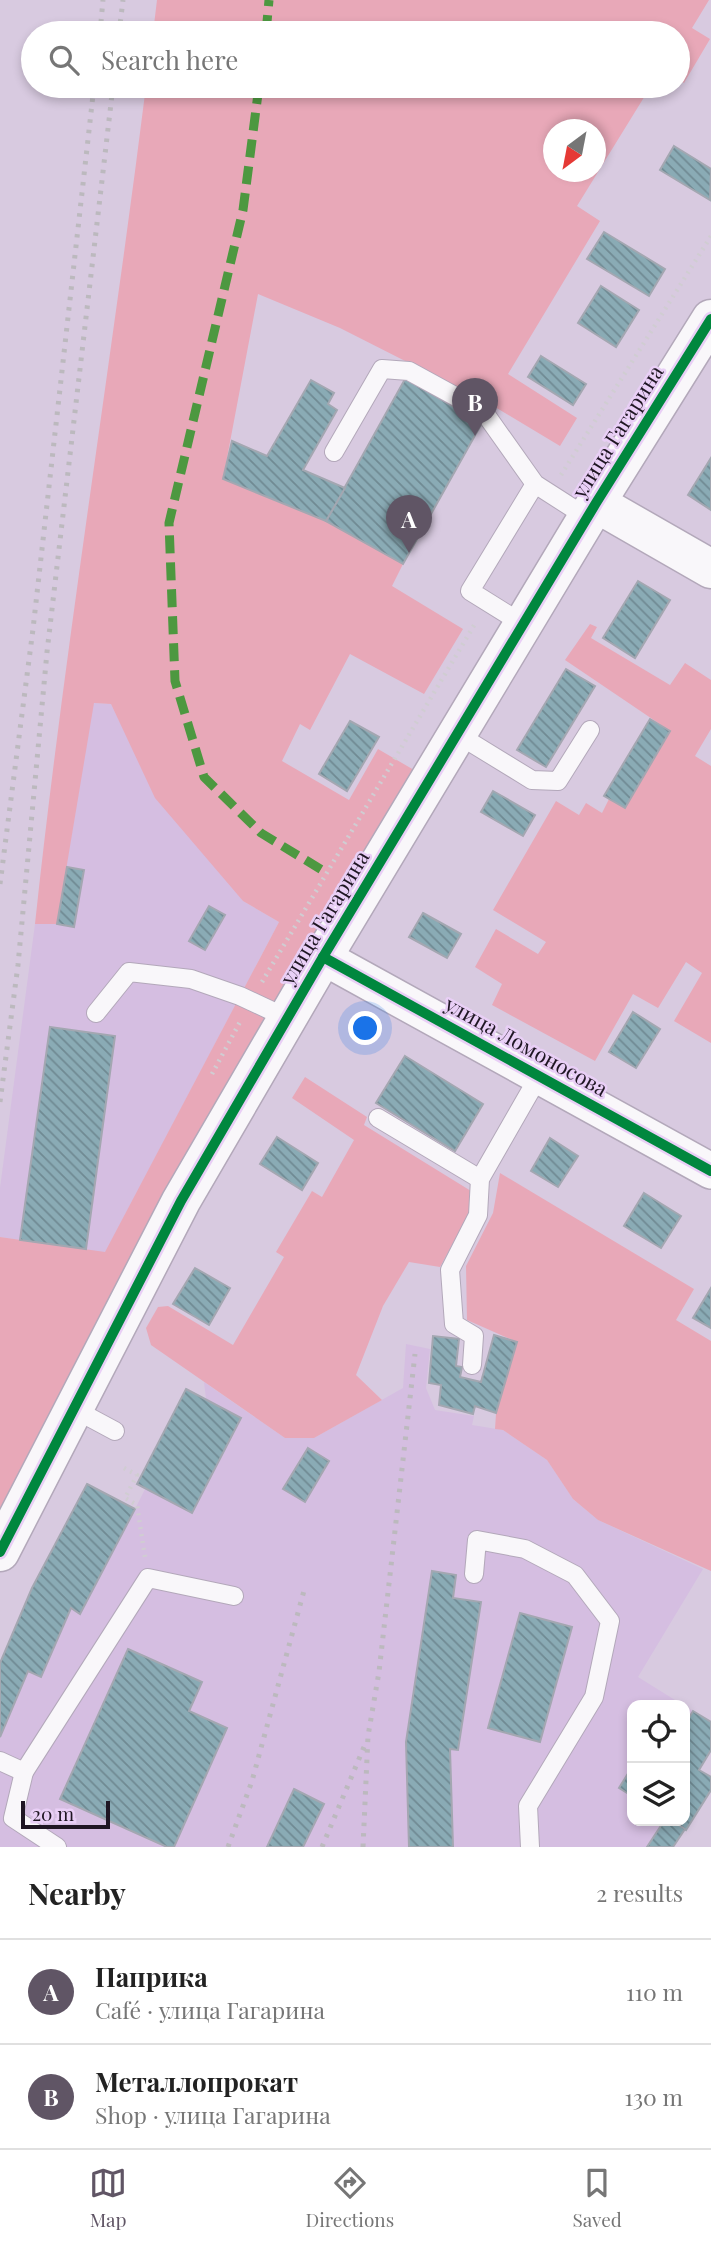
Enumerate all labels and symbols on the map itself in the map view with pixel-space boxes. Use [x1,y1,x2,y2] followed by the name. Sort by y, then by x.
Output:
[543,119,606,182] north arrow
[564,359,669,504] street label: улица Гагарина
[452,378,498,436] pin: B
[386,495,432,553] pin: A
[272,844,375,990] street label: улица Гагарина
[440,988,614,1102] street label: улица Ломоносова
[348,1011,382,1045] your location
[21,1798,110,1830] scale bar

